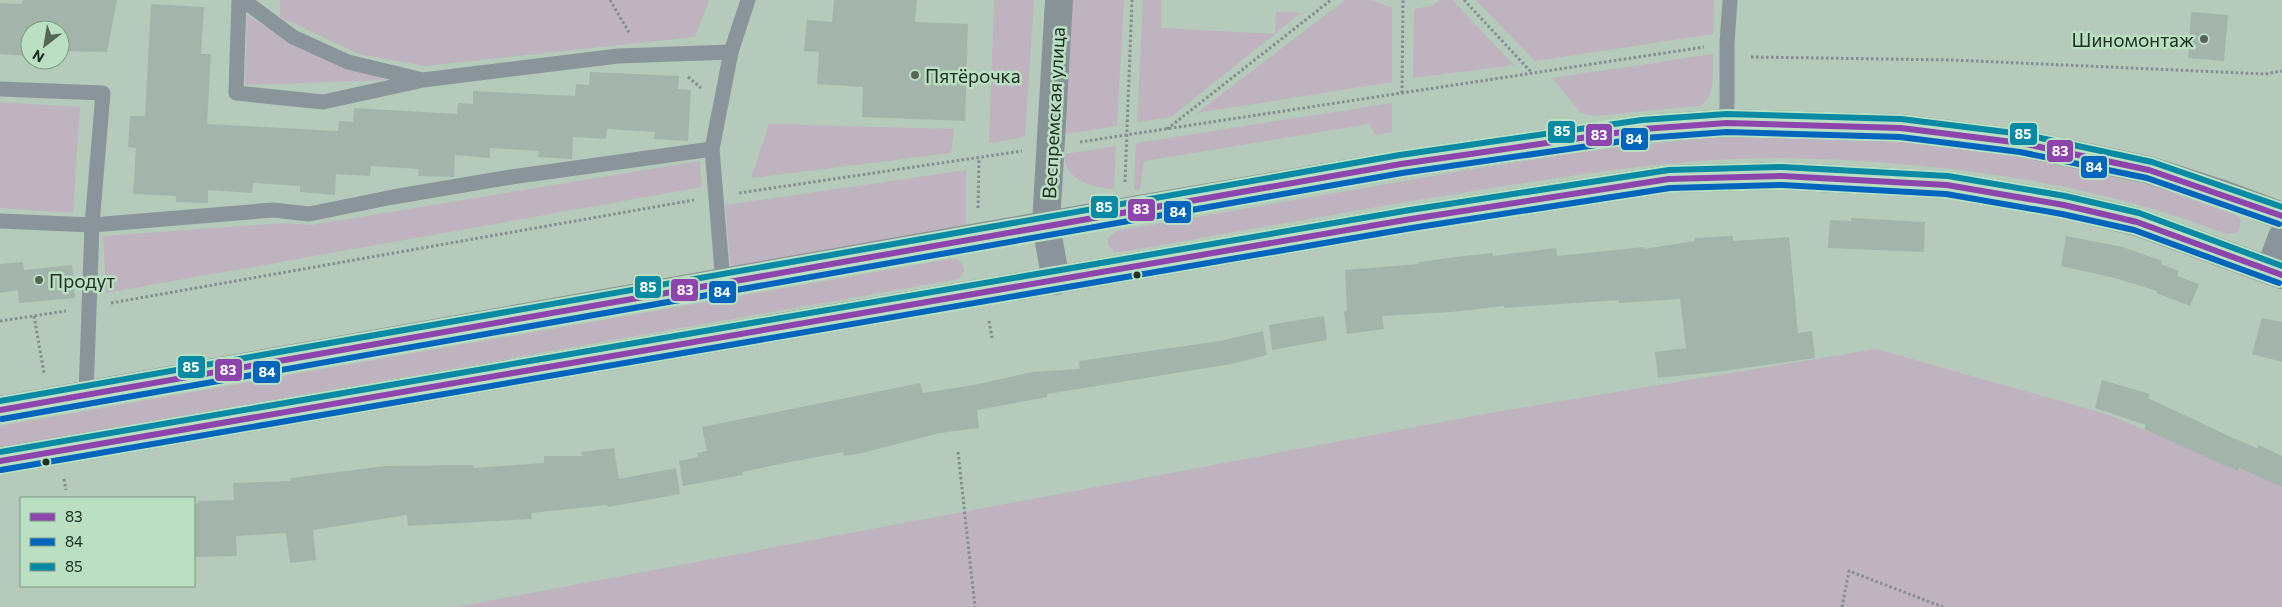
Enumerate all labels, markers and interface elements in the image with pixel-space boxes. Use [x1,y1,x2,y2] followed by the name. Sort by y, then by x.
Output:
[20,20,70,70] north arrow
[1037,26,1069,200] street label: Веспремская улица
[2072,28,2194,51] place label: Шиномонтаж
[2198,33,2210,45] marker: Шиномонтаж
[29,47,47,67] text: N
[925,64,1021,87] place label: Пятёрочка
[909,69,921,81] marker: Пятёрочка
[1547,120,1576,144] line badge: 85
[1554,122,1570,139] text: 85
[2009,122,2038,146] line badge: 85
[1585,123,1613,147] line badge: 83
[2015,125,2031,142] text: 85
[1591,126,1607,143] text: 83
[1620,127,1649,151] line badge: 84
[1625,130,1643,147] text: 84
[2046,139,2074,163] line badge: 83
[2052,142,2068,159] text: 83
[2080,155,2108,179] line badge: 84
[2085,158,2103,175] text: 84
[1090,195,1119,219] line badge: 85
[1096,198,1112,215] text: 85
[1127,198,1156,222] line badge: 83
[1133,200,1149,217] text: 83
[1163,200,1192,224] line badge: 84
[1169,203,1187,220] text: 84
[49,269,115,292] place label: Продут
[1132,270,1142,280] unlabelled marker
[33,274,45,286] marker: Продут
[634,275,662,299] line badge: 85
[640,278,656,295] text: 85
[670,278,699,302] line badge: 83
[708,280,737,304] line badge: 84
[677,281,693,298] text: 83
[713,283,731,300] text: 84
[177,355,206,379] line badge: 85
[183,358,199,375] text: 85
[214,358,243,382] line badge: 83
[252,360,281,384] line badge: 84
[220,361,236,378] text: 83
[258,363,276,380] text: 84
[41,457,51,467] unlabelled marker
[20,497,195,587] legend
[65,507,83,525] text: 83
[65,532,83,550] text: 84
[65,557,83,575] text: 85

